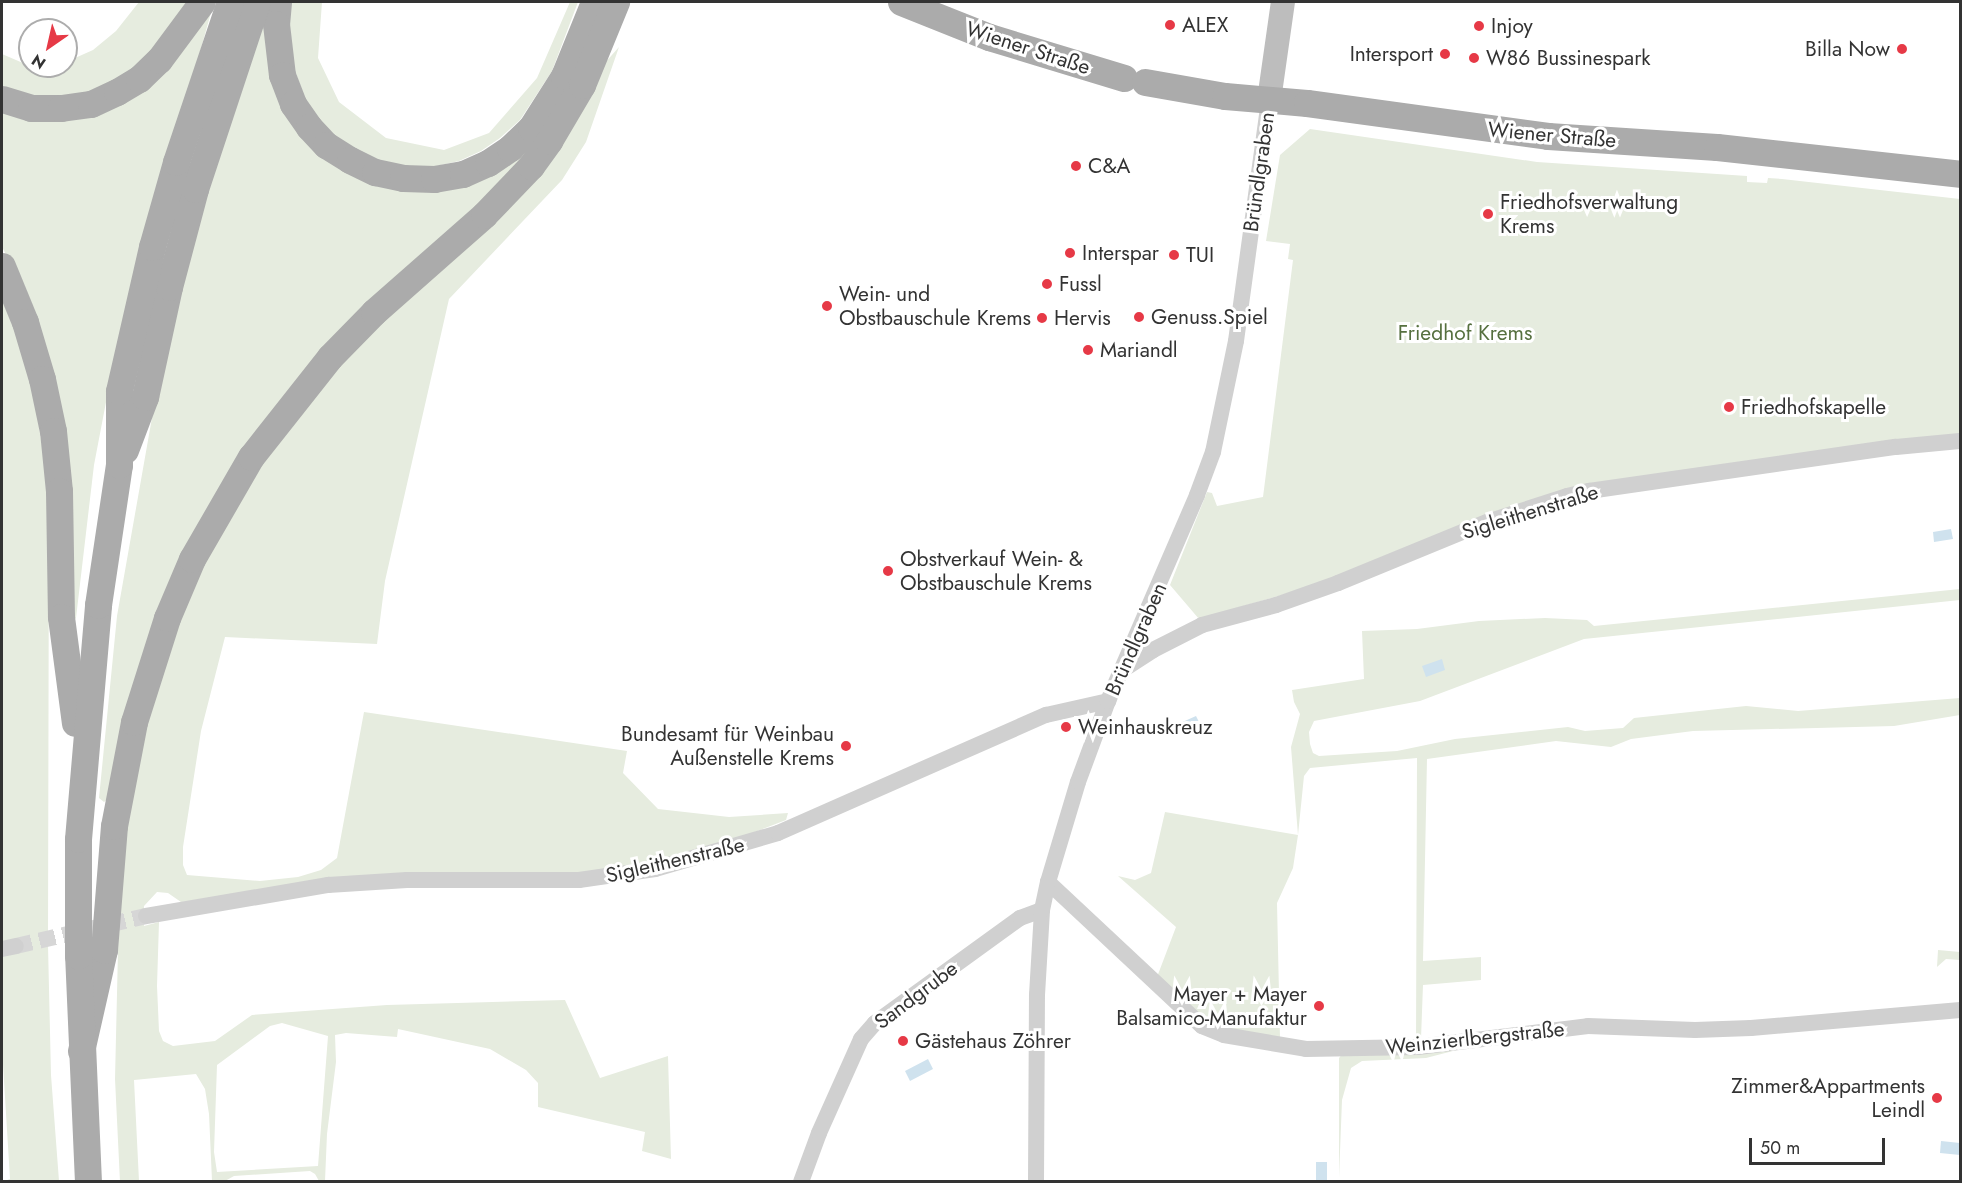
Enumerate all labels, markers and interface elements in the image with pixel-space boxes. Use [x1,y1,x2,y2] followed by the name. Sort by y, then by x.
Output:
[1182,12,1229,38] place label: ALEX
[1491,13,1533,39] place label: Injoy
[963,16,1093,80] street label: Wiener Straße
[18,18,78,78] north arrow
[1163,18,1177,32] marker: ALEX
[1472,19,1486,33] marker: Injoy
[1805,36,1890,62] place label: Billa Now
[1350,41,1433,67] place label: Intersport
[1895,42,1909,56] marker: Billa Now
[1486,45,1651,71] place label: W86 Bussinespark
[1438,47,1452,61] marker: Intersport
[27,49,50,75] text: N
[1467,51,1481,65] marker: W86 Bussinespark
[1238,110,1280,234] street label: Bründlgraben
[1487,117,1617,153] street label: Wiener Straße
[1088,153,1130,179] place label: C&A
[1069,159,1083,173] marker: C&A
[1500,189,1678,239] place label: Friedhofsverwaltung Krems
[1481,207,1495,221] marker: Friedhofsverwaltung Krems
[1082,240,1159,266] place label: Interspar
[1186,242,1214,268] place label: TUI
[1063,246,1077,260] marker: Interspar
[1167,248,1181,262] marker: TUI
[1059,271,1102,297] place label: Fussl
[1040,277,1054,291] marker: Fussl
[839,281,1031,331] place label: Wein- und Obstbauschule Krems
[820,299,834,313] marker: Wein- und Obstbauschule Krems
[1151,304,1268,330] place label: Genuss.Spiel
[1054,305,1111,331] place label: Hervis
[1132,310,1146,324] marker: Genuss.Spiel
[1035,311,1049,325] marker: Hervis
[1398,320,1532,346] park label: Friedhof Krems
[1100,337,1178,363] place label: Mariandl
[1081,343,1095,357] marker: Mariandl
[1741,394,1886,420] place label: Friedhofskapelle
[1722,400,1736,414] marker: Friedhofskapelle
[1459,479,1601,545] street label: Sigleithenstraße
[900,546,1092,596] place label: Obstverkauf Wein- & Obstbauschule Krems
[881,564,895,578] marker: Obstverkauf Wein- & Obstbauschule Krems
[1100,579,1172,699] street label: Bründlgraben
[1078,714,1213,740] place label: Weinhauskreuz
[1059,720,1073,734] marker: Weinhauskreuz
[621,721,834,771] place label: Bundesamt für Weinbau Außenstelle Krems
[839,739,853,753] marker: Bundesamt für Weinbau Außenstelle Krems
[603,832,747,888] street label: Sigleithenstraße
[869,956,963,1034] street label: Sandgrube
[1116,981,1307,1031] place label: Mayer + Mayer Balsamico-Manufaktur
[1312,999,1326,1013] marker: Mayer + Mayer Balsamico-Manufaktur
[1384,1016,1566,1060] street label: Weinzierlbergstraße
[915,1028,1071,1054] place label: Gästehaus Zöhrer
[896,1034,910,1048] marker: Gästehaus Zöhrer
[1731,1073,1925,1123] place label: Zimmer&Appartments Leindl
[1930,1091,1944,1105] marker: Zimmer&Appartments Leindl
[1752,1126,1888,1164] scale bar
[1760,1135,1800,1161] text: 50 m

